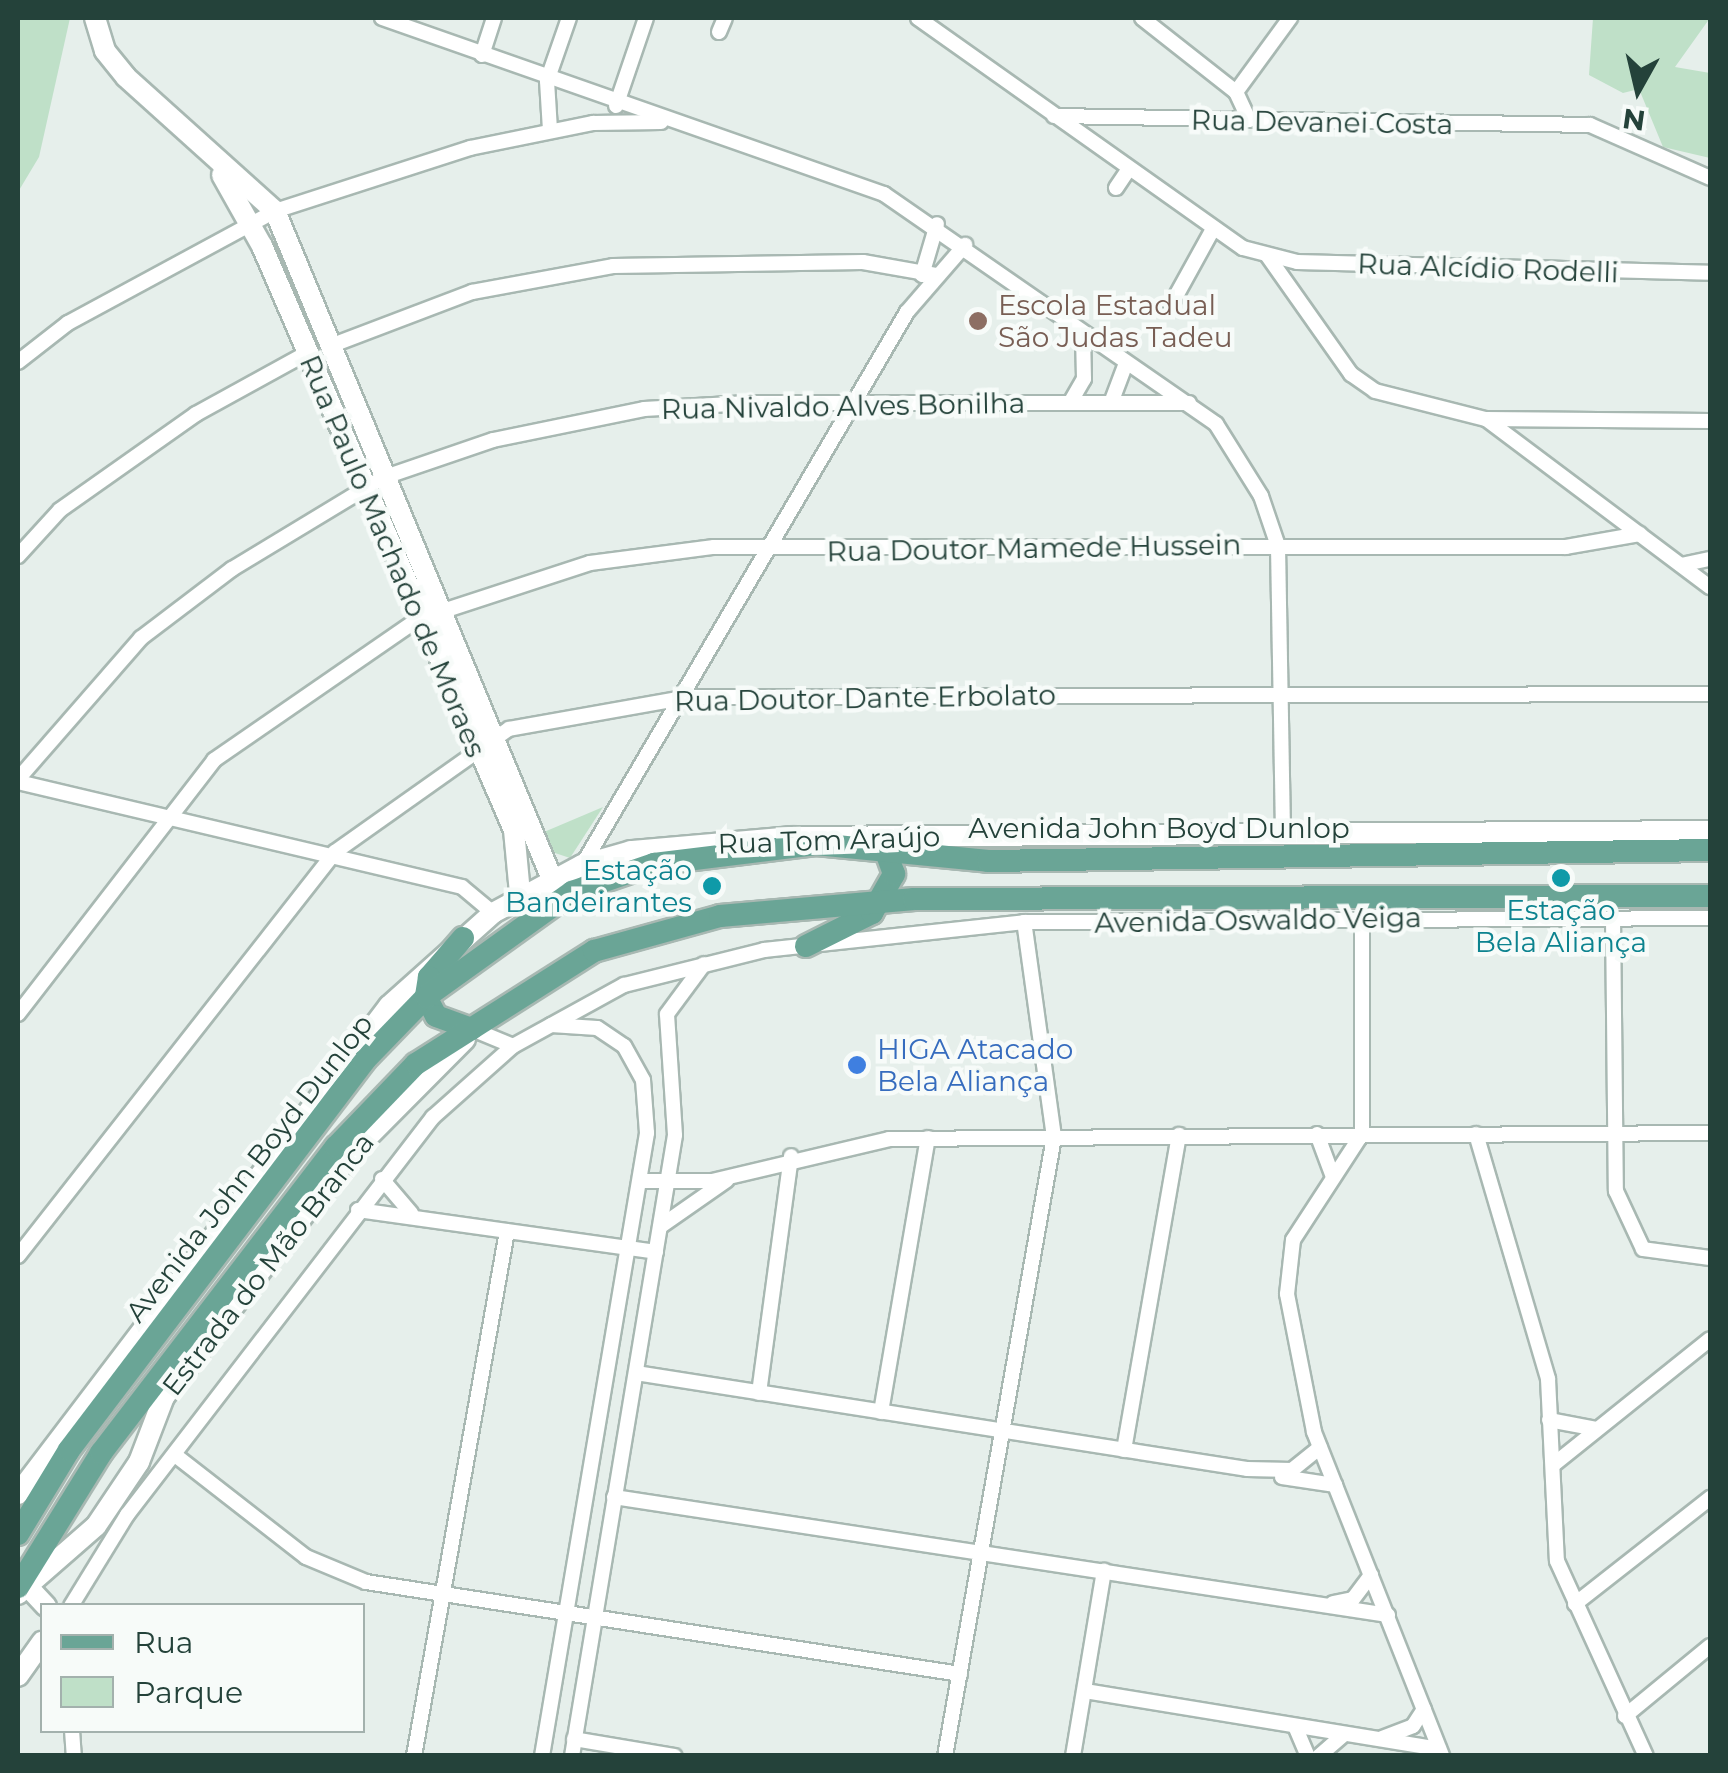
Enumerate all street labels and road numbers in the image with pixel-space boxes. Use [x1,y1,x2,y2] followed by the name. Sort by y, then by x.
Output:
[1191,103,1453,141] street label: Rua Devanei Costa
[1357,247,1619,289] street label: Rua Alcídio Rodelli
[293,350,493,762] street label: Rua Paulo Machado de Moraes
[661,386,1025,426] street label: Rua Nivaldo Alves Bonilha
[826,528,1242,568] street label: Rua Doutor Mamede Hussein
[674,678,1056,718] street label: Rua Doutor Dante Erbolato
[968,811,1350,845] street label: Avenida John Boyd Dunlop
[717,819,941,861] street label: Rua Tom Araújo
[1094,900,1422,940] street label: Avenida Oswaldo Veiga
[118,1007,380,1329] street label: Avenida John Boyd Dunlop
[155,1126,381,1402] street label: Estrada do Mão Branca

